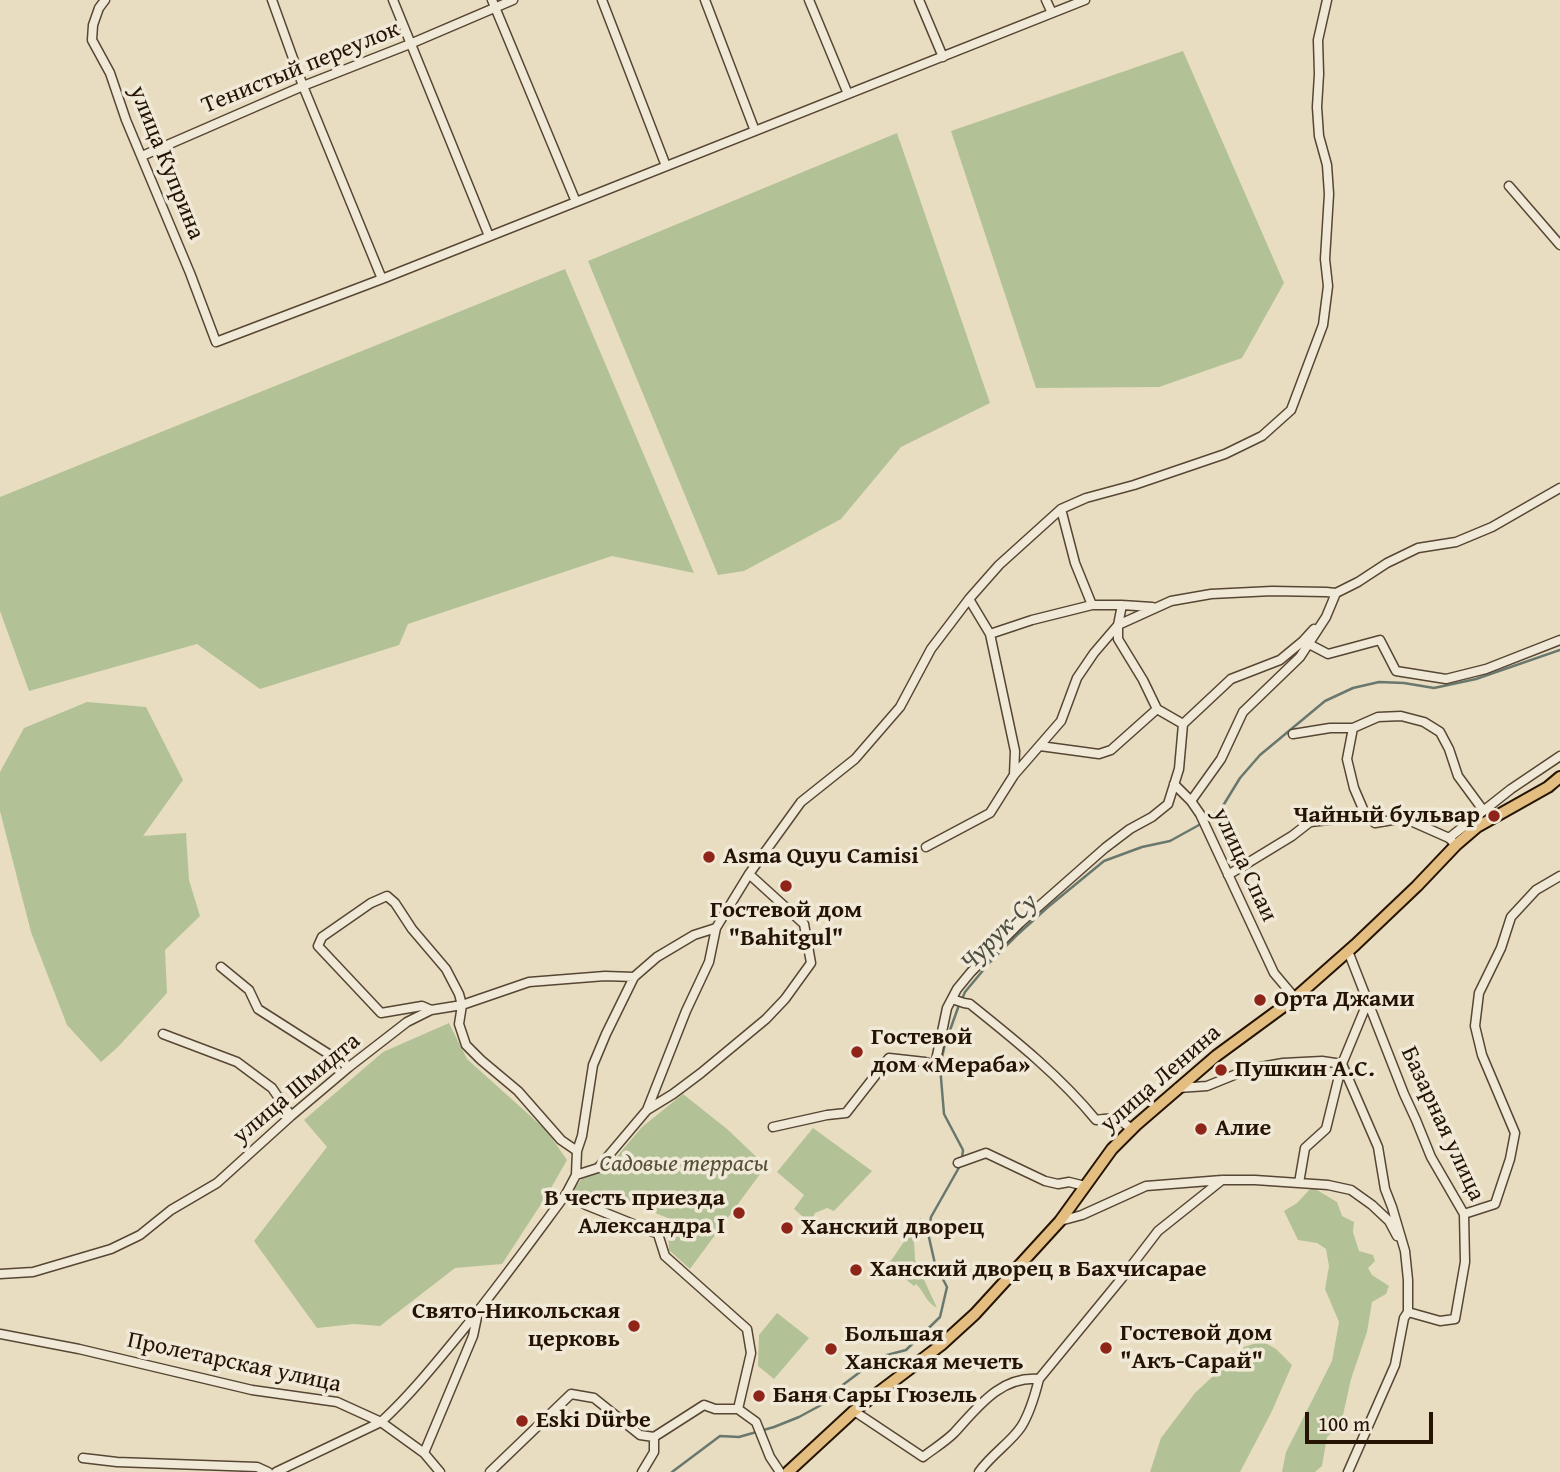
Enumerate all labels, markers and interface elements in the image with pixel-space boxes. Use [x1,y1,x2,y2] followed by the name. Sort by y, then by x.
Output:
[198,15,404,121] street label: Тенистый переулок
[122,82,210,244] street label: улица Куприна
[1293,802,1480,830] place label: Чайный бульвар
[1205,803,1283,927] street label: улица Спаи
[1486,808,1502,824] marker: Чайный бульвар
[723,843,919,871] place label: Asma Quyu Camisi
[701,849,717,865] marker: Asma Quyu Camisi
[778,878,794,894] marker: Гостевой дом "Bahitgul"
[955,888,1045,978] water label: Чурук-Су
[710,897,862,953] place label: Гостевой дом "Bahitgul"
[1274,986,1414,1014] place label: Орта Джами
[1252,992,1268,1008] marker: Орта Джами
[1095,1019,1227,1139] street label: улица Ленина
[871,1024,1030,1080] place label: Гостевой дом «Мераба»
[227,1027,367,1151] street label: улица Шмидта
[1394,1042,1490,1206] street label: Базарная улица
[849,1044,865,1060] marker: Гостевой дом «Мераба»
[1235,1056,1375,1084] place label: Пушкин А.С.
[1213,1062,1229,1078] marker: Пушкин А.С.
[1215,1115,1271,1143] place label: Алие
[1193,1121,1209,1137] marker: Алие
[599,1151,769,1179] park label: Садовые террасы
[544,1185,725,1241] place label: В честь приезда Александра I
[731,1205,747,1221] marker: В честь приезда Александра I
[801,1214,984,1242] place label: Ханский дворец
[779,1220,795,1236] marker: Ханский дворец
[870,1256,1207,1284] place label: Ханский дворец в Бахчисарае
[848,1262,864,1278] marker: Ханский дворец в Бахчисарае
[412,1298,620,1354] place label: Свято-Никольская церковь
[626,1318,642,1334] marker: Свято-Никольская церковь
[1120,1320,1272,1376] place label: Гостевой дом "Акъ-Сарай"
[845,1321,1024,1377] place label: Большая Ханская мечеть
[124,1326,344,1400] street label: Пролетарская улица
[1098,1340,1114,1356] marker: Гостевой дом "Акъ-Сарай"
[823,1341,839,1357] marker: Большая Ханская мечеть
[773,1382,977,1410] place label: Баня Сары Гюзель
[751,1388,767,1404] marker: Баня Сары Гюзель
[1308,1398,1436,1442] scale bar
[536,1407,651,1435] place label: Eski Dürbe
[1318,1408,1370,1439] text: 100 m
[514,1413,530,1429] marker: Eski Dürbe

